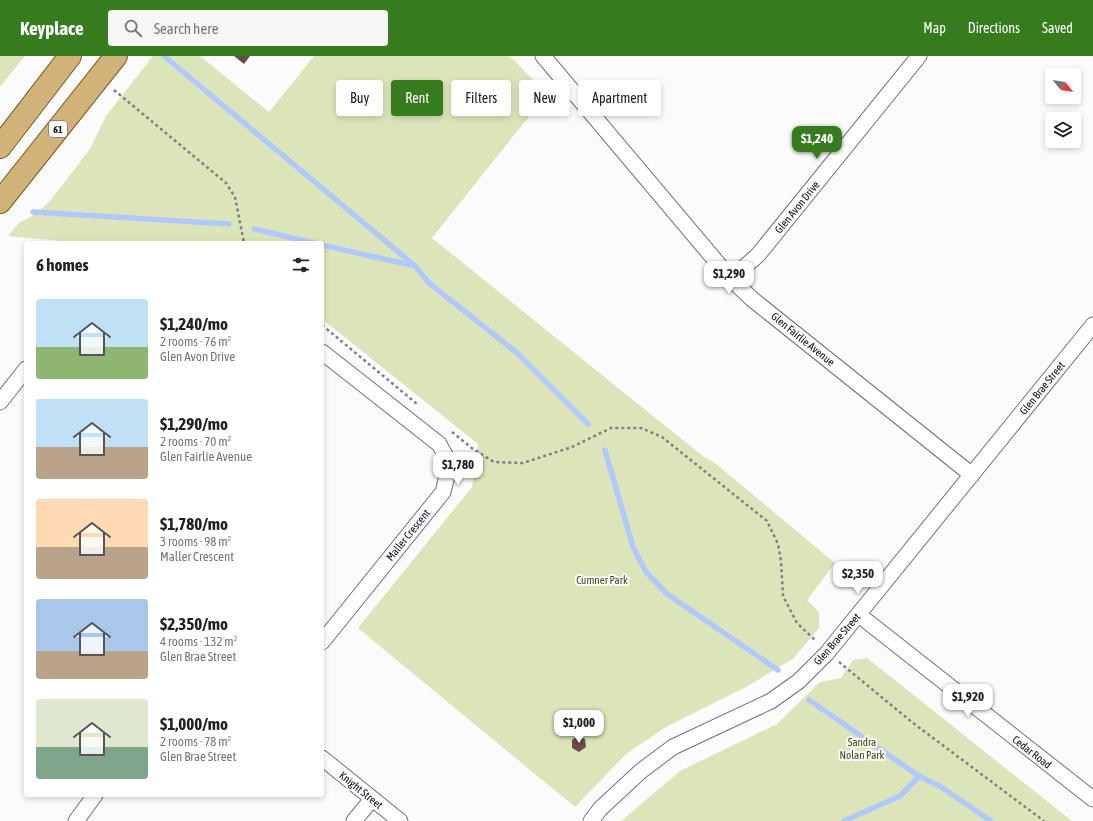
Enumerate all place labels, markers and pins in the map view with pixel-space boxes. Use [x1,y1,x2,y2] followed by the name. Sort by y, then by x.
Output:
[784,126,850,160] pin: $1,240
[696,261,762,295] pin: $1,290
[425,452,491,486] pin: $1,780
[825,561,891,595] pin: $2,350
[935,684,1001,718] pin: $1,920
[546,710,612,744] pin: $1,000

